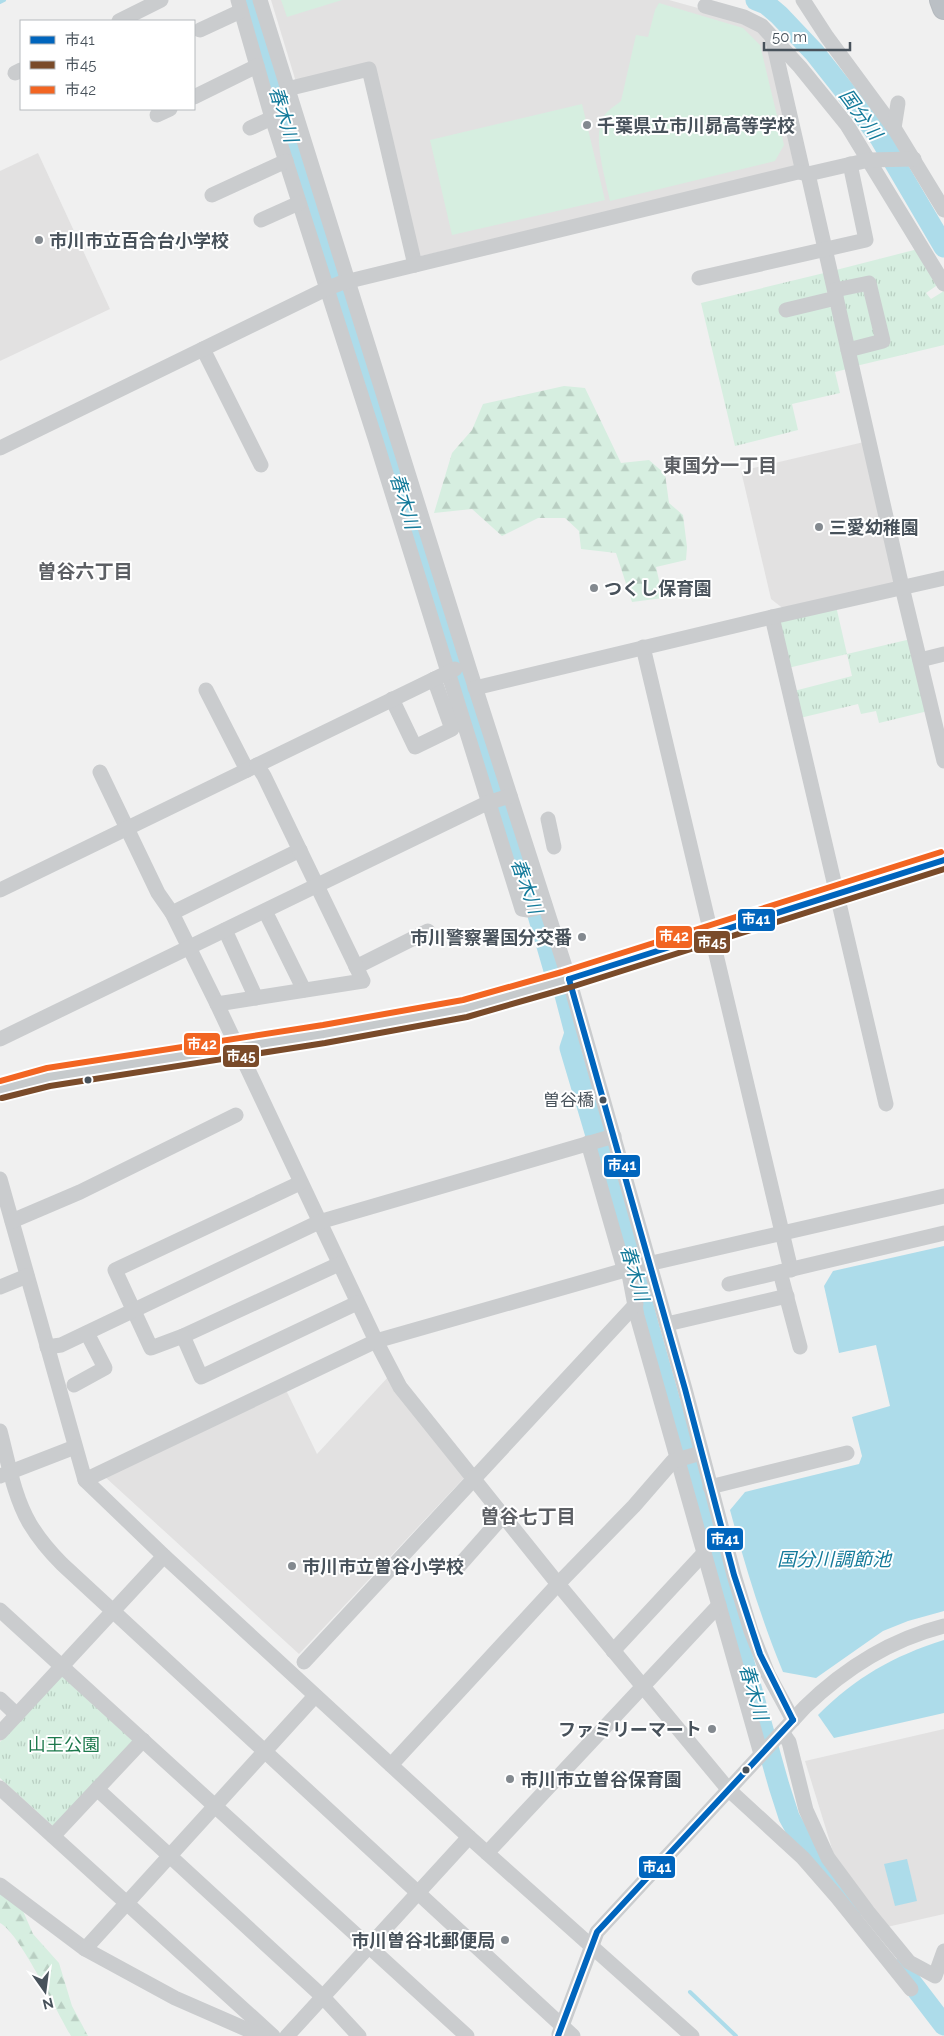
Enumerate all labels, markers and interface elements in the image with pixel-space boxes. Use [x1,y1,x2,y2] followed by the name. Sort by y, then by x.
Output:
[20,20,195,110] legend
[764,20,850,52] scale bar
[772,28,807,46] text: 50 m
[65,31,95,49] text: 市41
[65,56,96,74] text: 市45
[65,81,96,99] text: 市42
[265,84,303,146] water label: 春木川
[835,84,888,145] water label: 国分川
[597,115,795,136] place label: 千葉県立市川昴高等学校
[581,119,593,131] marker: 千葉県立市川昴高等学校
[49,230,229,251] place label: 市川市立百合台小学校
[33,234,45,246] marker: 市川市立百合台小学校
[663,454,777,476] district label: 東国分一丁目
[386,471,424,533] water label: 春木川
[829,517,919,538] place label: 三愛幼稚園
[813,521,825,533] marker: 三愛幼稚園
[37,560,133,582] district label: 曽谷六丁目
[604,578,712,599] place label: つくし保育園
[588,582,600,594] marker: つくし保育園
[507,855,548,918] water label: 春木川
[737,908,776,932] line badge: 市41
[742,911,771,927] text: 市41
[655,925,693,949] line badge: 市42
[410,927,572,948] place label: 市川警察署国分交番
[659,928,689,944] text: 市42
[693,930,731,954] line badge: 市45
[576,931,588,943] marker: 市川警察署国分交番
[697,934,727,950] text: 市45
[183,1032,221,1056] line badge: 市42
[187,1036,217,1052] text: 市42
[222,1044,260,1068] line badge: 市45
[226,1048,256,1064] text: 市45
[83,1075,93,1085] unlabelled marker
[543,1090,594,1110] place label: 曽谷橋
[598,1095,608,1105] marker: 曽谷橋
[603,1154,641,1178] line badge: 市41
[608,1157,637,1173] text: 市41
[617,1243,654,1305] water label: 春木川
[480,1505,576,1527] district label: 曽谷七丁目
[706,1527,744,1551] line badge: 市41
[711,1531,740,1547] text: 市41
[777,1548,893,1570] water label: 国分川調節池
[302,1556,464,1577] place label: 市川市立曽谷小学校
[286,1560,298,1572] marker: 市川市立曽谷小学校
[736,1662,773,1724] water label: 春木川
[558,1719,702,1740] place label: ファミリーマート
[706,1723,718,1735] marker: ファミリーマート
[28,1734,100,1755] park label: 山王公園
[741,1765,751,1775] unlabelled marker
[520,1769,682,1790] place label: 市川市立曽谷保育園
[504,1773,516,1785] marker: 市川市立曽谷保育園
[638,1855,676,1879] line badge: 市41
[643,1859,672,1875] text: 市41
[351,1930,495,1951] place label: 市川曽谷北郵便局
[499,1934,511,1946] marker: 市川曽谷北郵便局
[20,1966,70,2016] north arrow
[41,1995,55,2013] text: N

